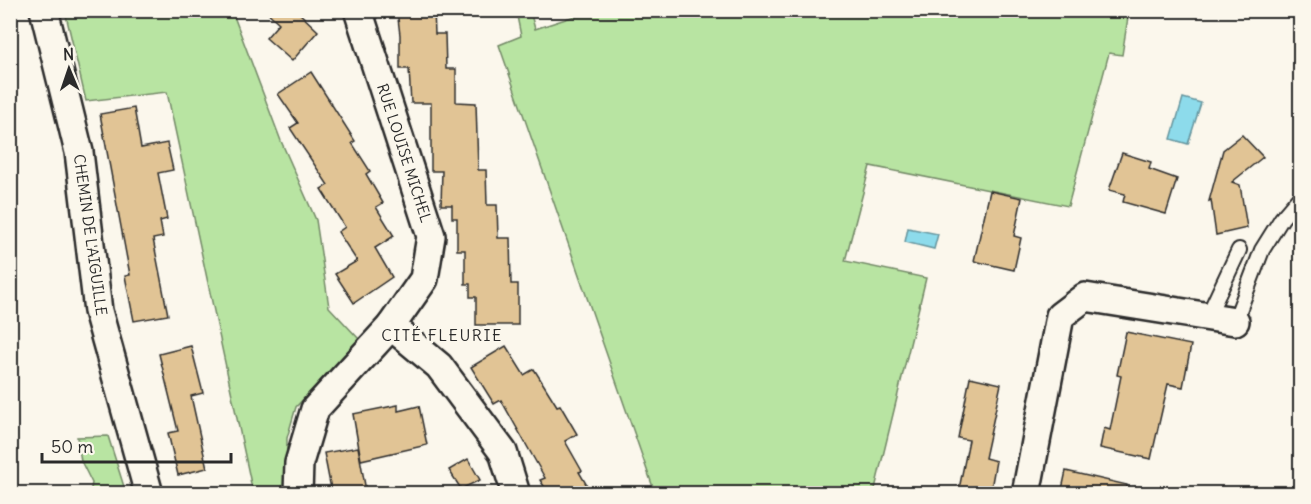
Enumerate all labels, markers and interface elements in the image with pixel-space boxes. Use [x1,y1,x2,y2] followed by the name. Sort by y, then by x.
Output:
[39,39,99,99] north arrow
[63,44,74,64] text: N
[373,81,436,225] street label: RUE LOUISE MICHEL
[70,153,111,317] street label: CHEMIN DE L'AIGUILLE
[381,325,503,345] district label: CITÉ FLEURIE
[42,426,231,464] scale bar
[51,435,93,458] text: 50 m

